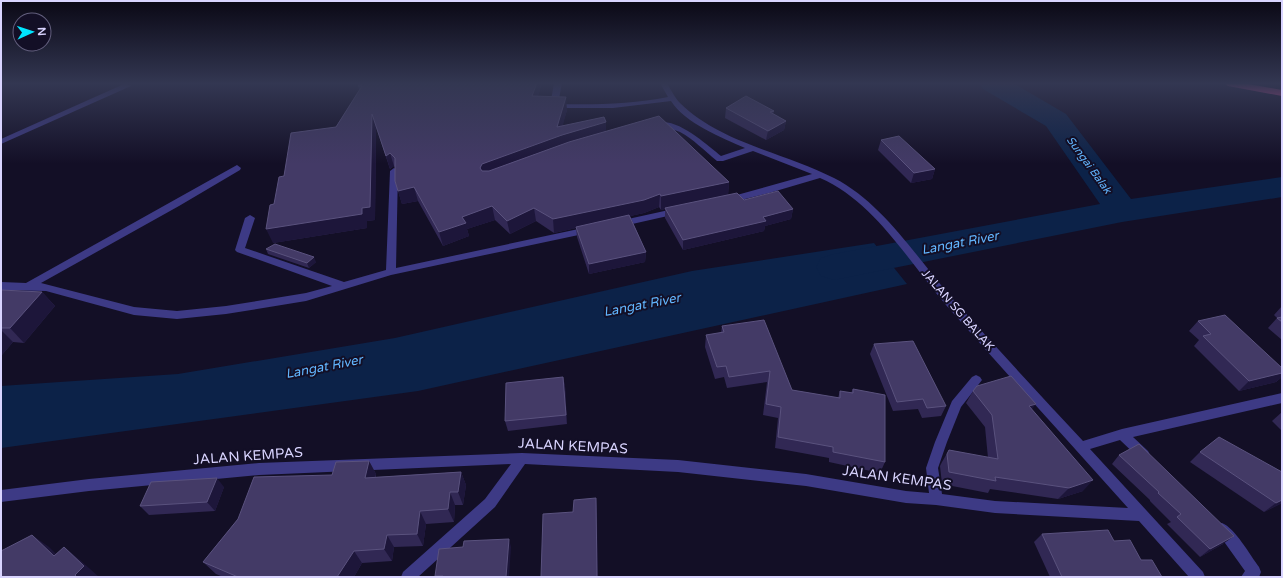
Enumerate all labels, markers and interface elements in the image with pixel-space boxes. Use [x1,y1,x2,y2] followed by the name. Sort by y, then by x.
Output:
[12,12,52,52] north arrow
[35,27,48,36] text: N
[1064,134,1115,197] water label: Sungai Balak
[920,227,1002,258] water label: Langat River
[919,266,997,354] street label: JALAN SG BALAK
[602,289,684,320] water label: Langat River
[284,351,366,382] water label: Langat River
[518,435,629,457] street label: JALAN KEMPAS
[193,444,304,468] street label: JALAN KEMPAS
[841,462,953,494] street label: JALAN KEMPAS

